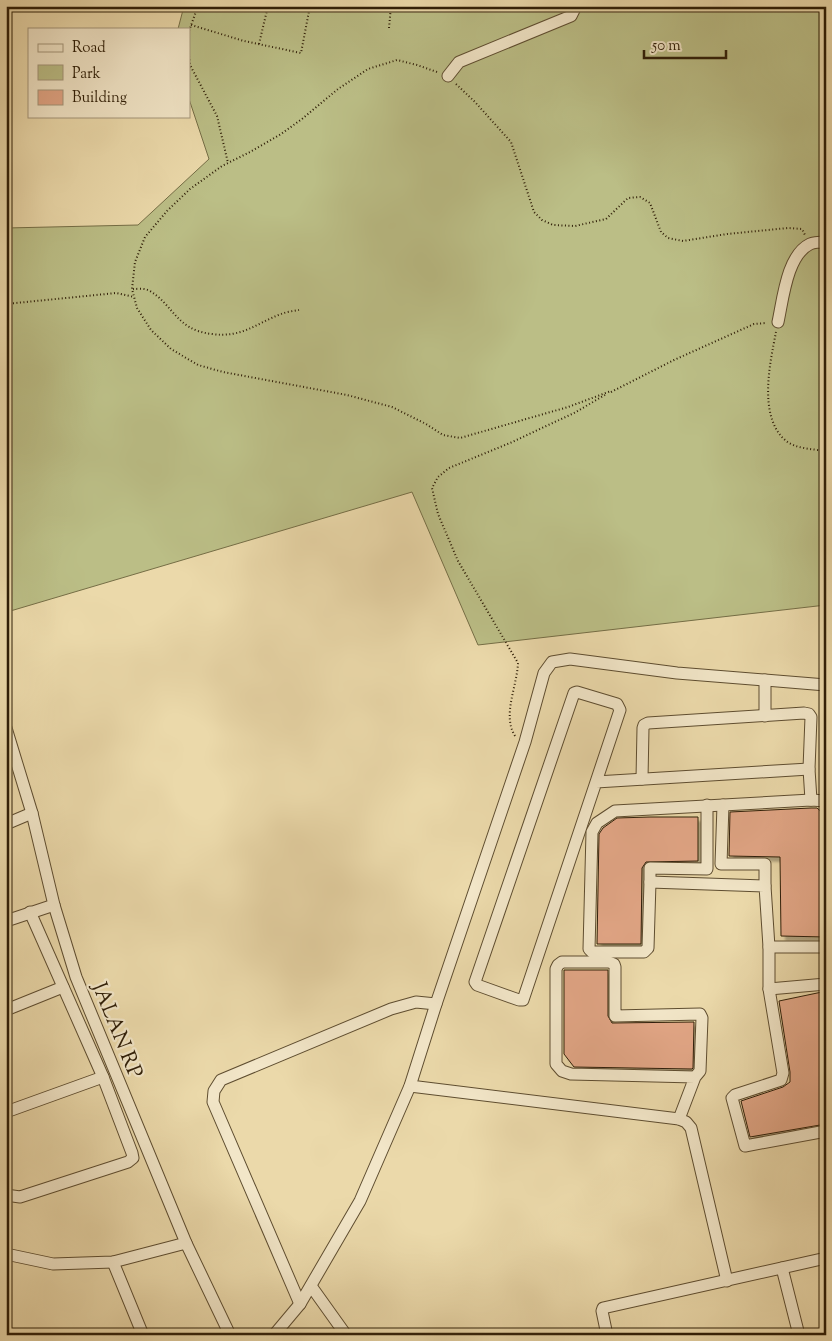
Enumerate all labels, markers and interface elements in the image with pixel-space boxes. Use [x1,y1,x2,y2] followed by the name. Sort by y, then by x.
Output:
[28,28,190,118] legend
[644,28,727,60] scale bar
[651,36,681,57] text: 50 m
[72,38,106,59] text: Road
[72,64,101,85] text: Park
[72,88,127,109] text: Building
[83,977,149,1083] street label: JALAN RP

